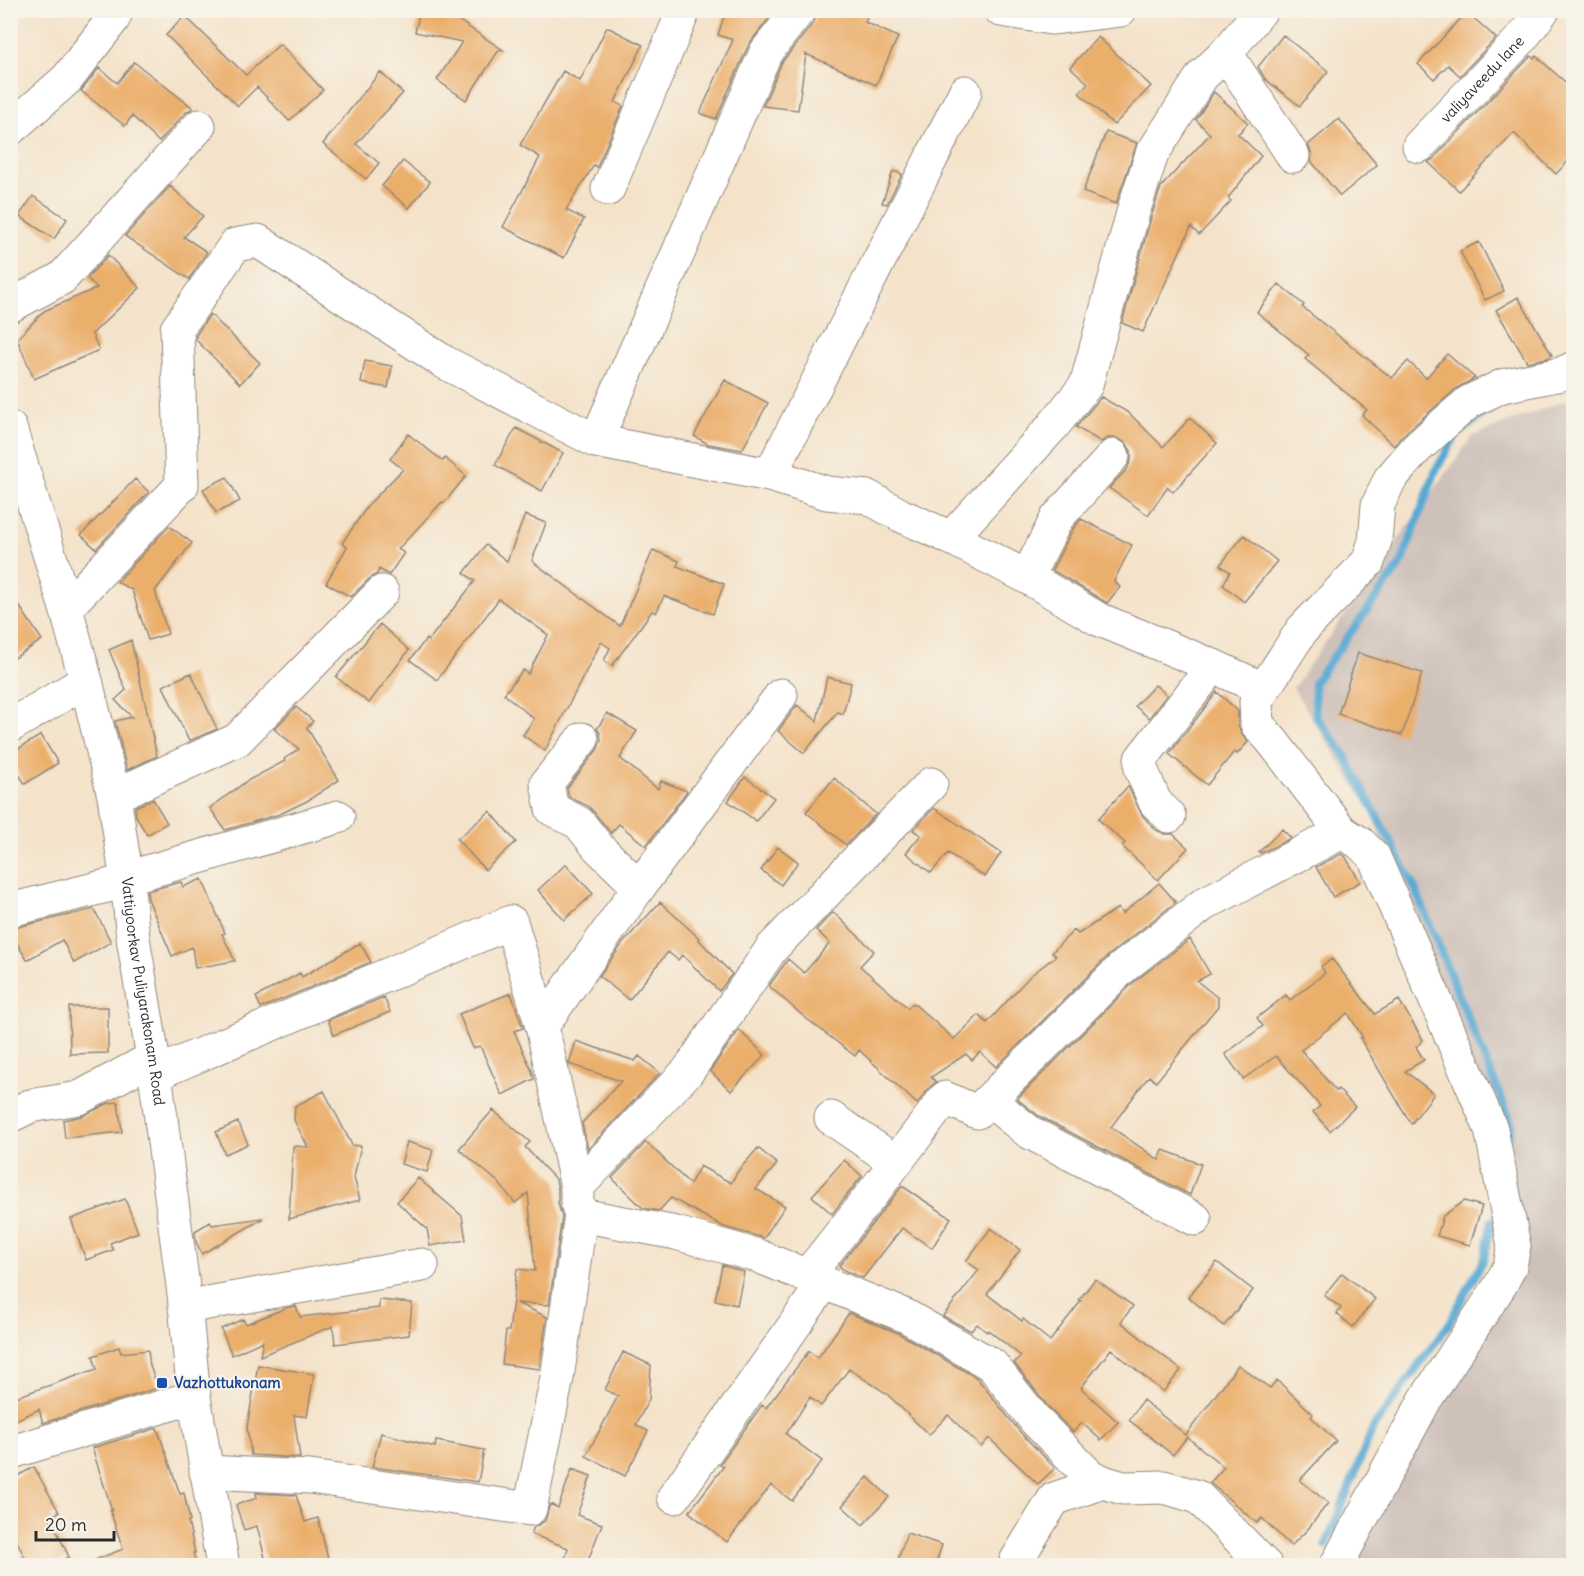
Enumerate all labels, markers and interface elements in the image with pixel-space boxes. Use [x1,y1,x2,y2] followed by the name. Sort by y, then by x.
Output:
[1436,32,1528,127] street label: valiyaveedu lane
[118,876,169,1107] street label: Vattiyoorkav Puliyarakonam Road
[174,1373,281,1392] place label: Vazhottukonam
[155,1376,169,1390] marker: Vazhottukonam
[36,1504,114,1542] scale bar
[45,1513,87,1536] text: 20 m

